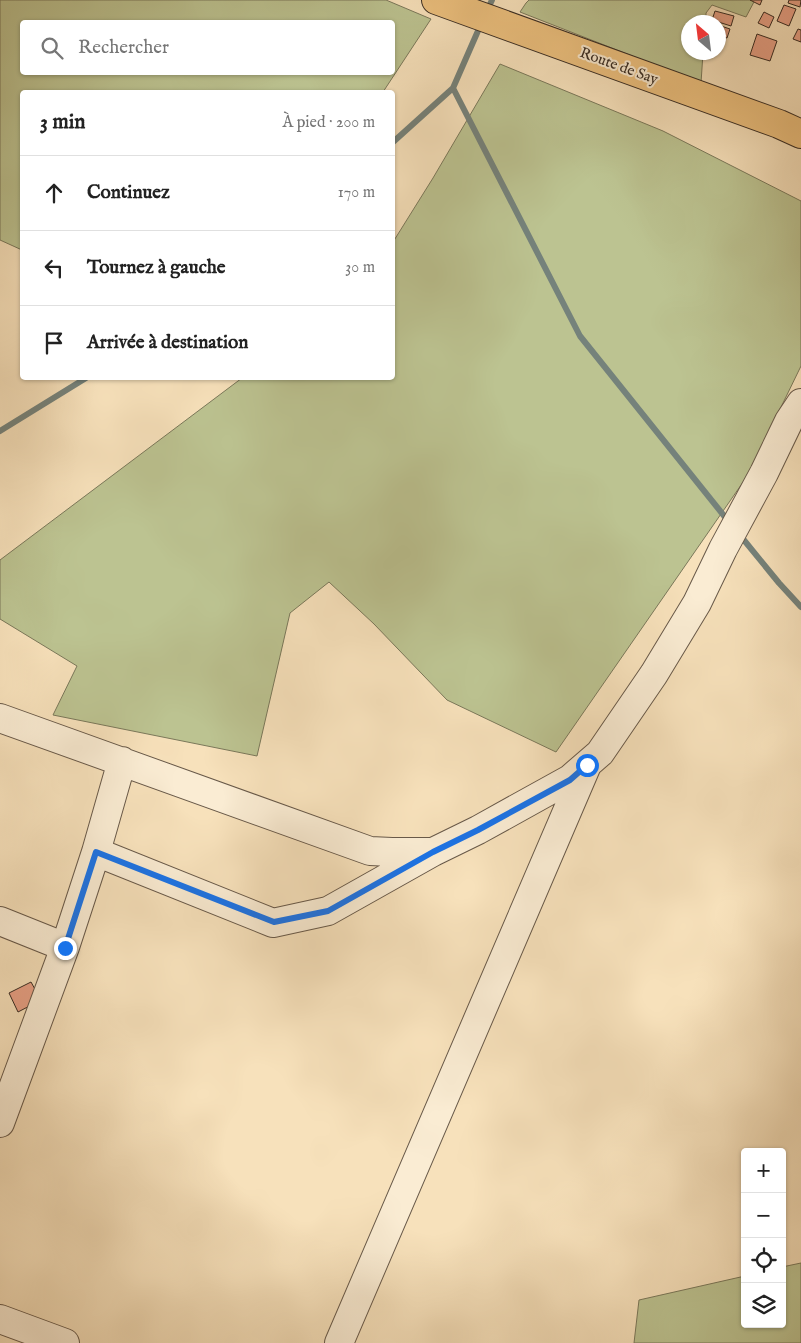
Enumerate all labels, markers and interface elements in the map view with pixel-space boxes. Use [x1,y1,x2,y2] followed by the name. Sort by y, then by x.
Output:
[681,15,726,60] north arrow
[20,20,395,75] search box
[38,34,66,62] icon: search
[78,36,169,60] text: Rechercher
[577,43,661,89] street label: Route de Say
[40,109,85,136] text: 3 min
[282,113,375,133] text: À pied · 200 m
[40,179,68,207] icon: ahead
[87,181,170,205] text: Continuez
[338,183,375,203] text: 170 m
[40,254,68,282] icon: left
[87,256,226,280] text: Tournez à gauche
[345,258,375,278] text: 30 m
[40,329,68,357] icon: arrive
[87,331,248,355] text: Arrivée à destination
[576,754,599,777] route start
[54,937,77,960] route end
[741,1148,786,1328] map controls
[741,1148,786,1193] button: +
[741,1193,786,1238] button: −
[741,1238,786,1283] button: locate
[741,1283,786,1328] button: layers

